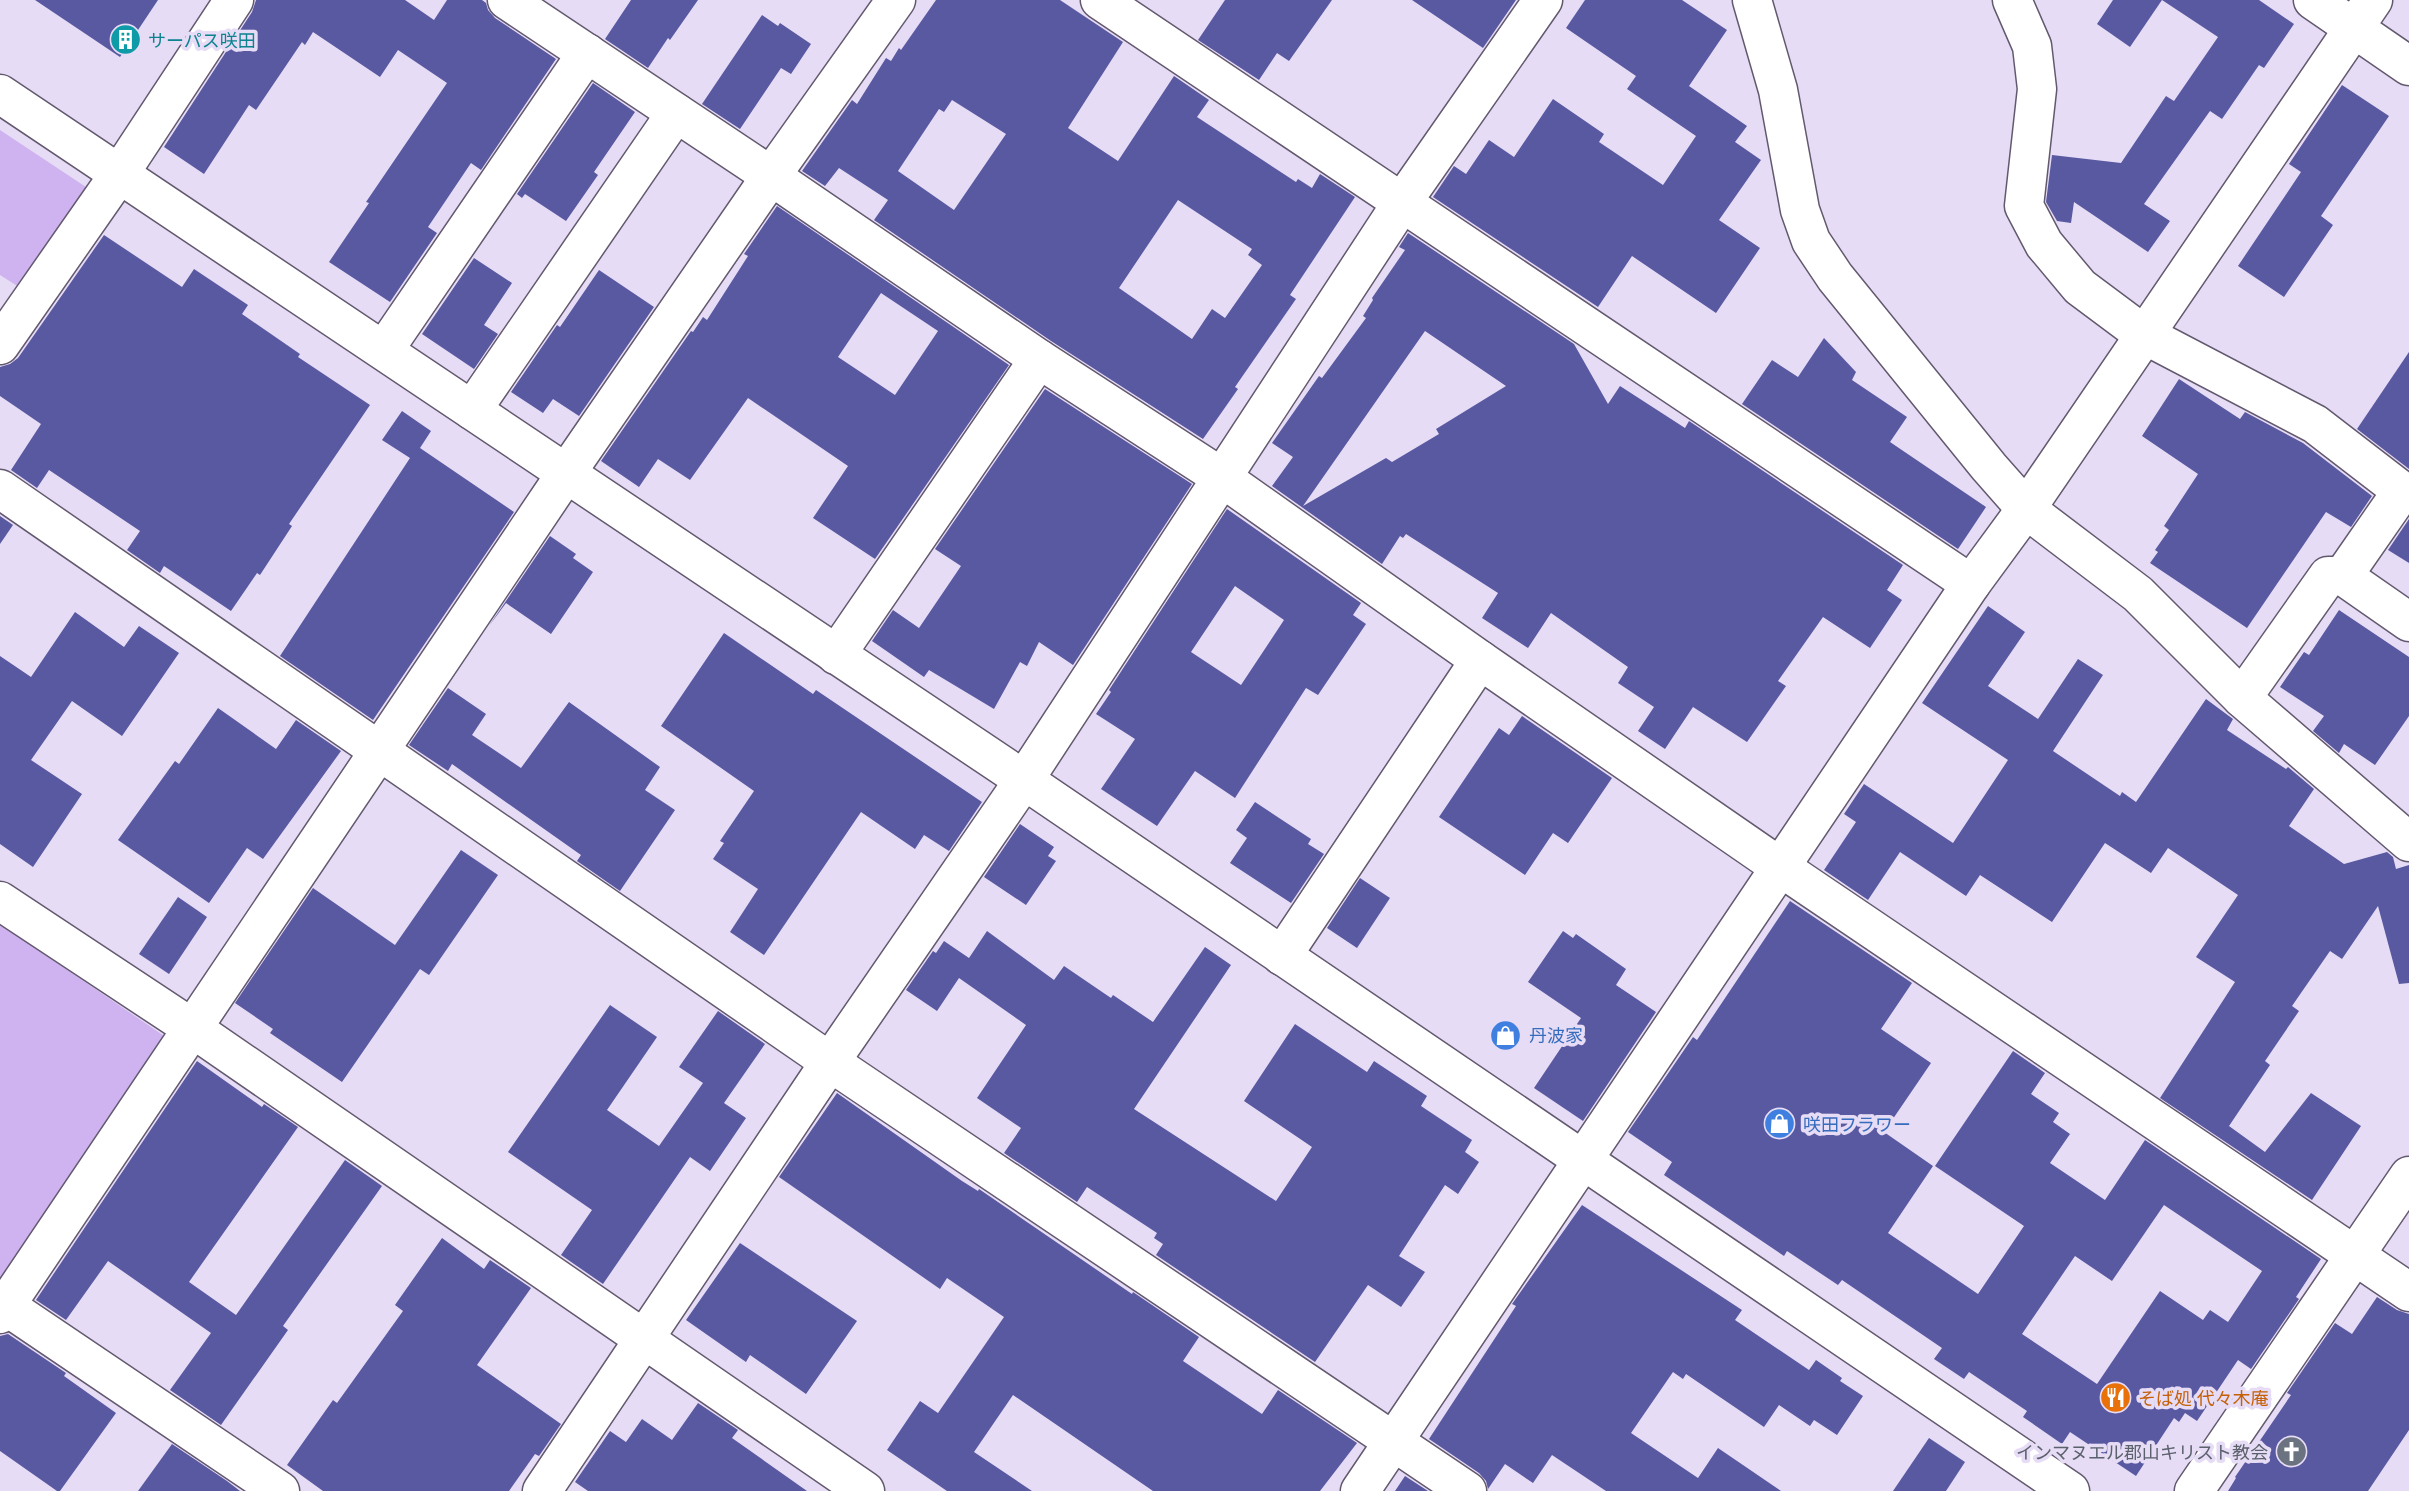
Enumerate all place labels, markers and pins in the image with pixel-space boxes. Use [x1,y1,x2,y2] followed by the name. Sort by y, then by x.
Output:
[108,23,142,57] building icon: サーパス咲田
[148,28,256,53] place label: サーパス咲田
[1489,1018,1523,1052] shop icon: 丹波家
[1529,1023,1583,1048] place label: 丹波家
[1763,1107,1797,1141] shop icon: 咲田フラワー
[1803,1112,1911,1137] place label: 咲田フラワー
[2098,1381,2132,1415] restaurant icon: そば処 代々木庵
[2138,1386,2269,1411] place label: そば処 代々木庵
[2274,1435,2308,1469] church icon: インマヌエル郡山キリスト教会
[2016,1440,2268,1465] place label: インマヌエル郡山キリスト教会

